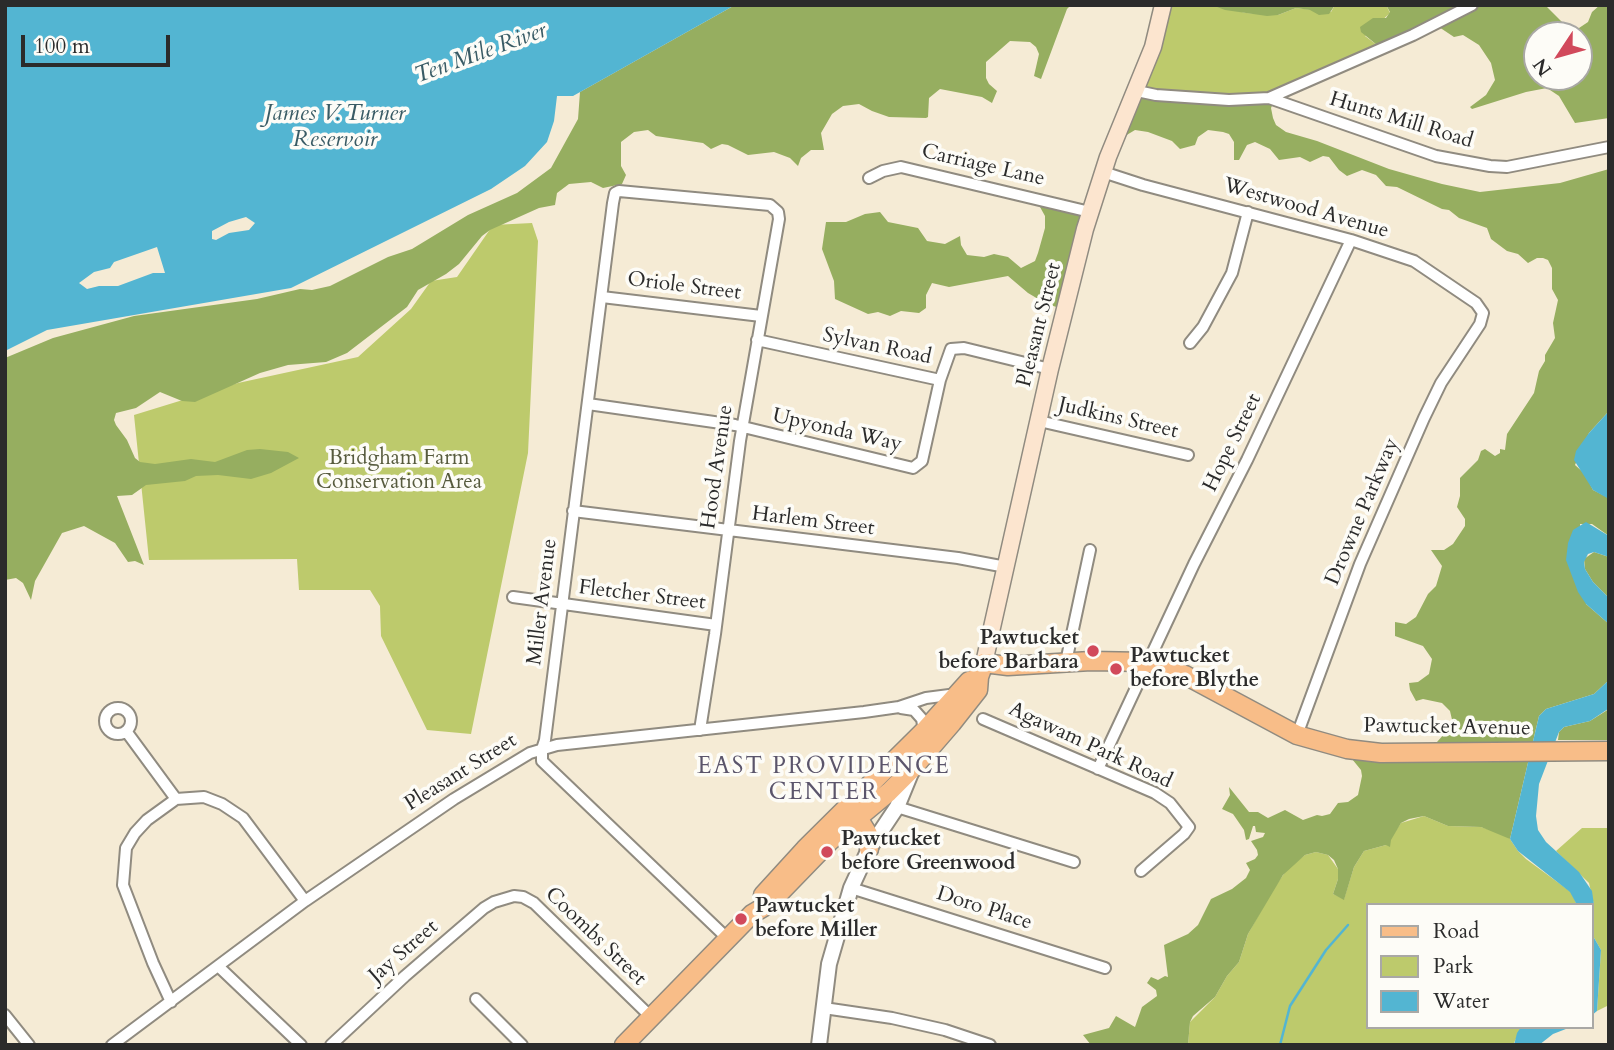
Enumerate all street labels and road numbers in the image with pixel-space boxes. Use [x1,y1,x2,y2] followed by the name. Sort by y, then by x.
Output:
[1326,87,1476,155] street label: Hunts Mill Road
[919,140,1047,192] street label: Carriage Lane
[1220,173,1392,245] street label: Westwood Avenue
[1012,260,1068,390] street label: Pleasant Street
[626,268,742,306] street label: Oriole Street
[820,323,934,371] street label: Sylvan Road
[1198,390,1268,496] street label: Hope Street
[1056,393,1180,445] street label: Judkins Street
[697,403,739,531] street label: Hood Avenue
[770,404,904,458] street label: Upyonda Way
[1321,435,1405,589] street label: Drowne Parkway
[750,502,876,542] street label: Harlem Street
[523,537,563,667] street label: Miller Avenue
[577,576,707,616] street label: Fletcher Street
[1004,697,1176,795] street label: Agawam Park Road
[1363,714,1531,742] street label: Pawtucket Avenue
[400,729,522,817] street label: Pleasant Street
[539,882,651,992] street label: Coombs Street
[933,882,1035,936] street label: Doro Place
[364,915,444,989] street label: Jay Street

